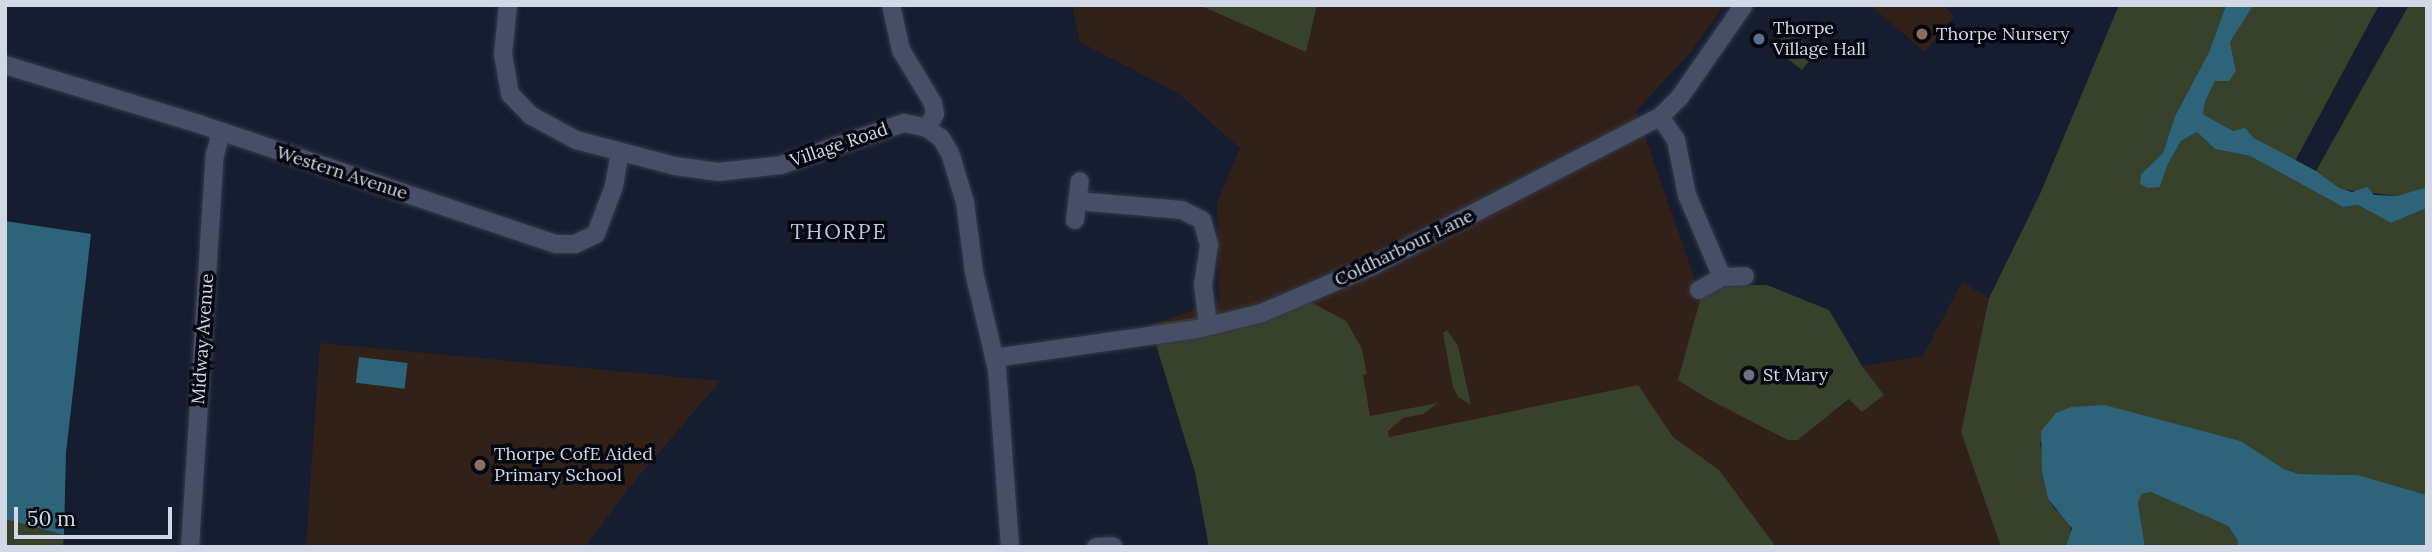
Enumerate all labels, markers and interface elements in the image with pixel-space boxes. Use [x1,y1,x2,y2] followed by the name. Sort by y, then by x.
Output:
[1773,18,1866,60] place label: Thorpe Village Hall
[1936,23,2070,45] place label: Thorpe Nursery
[1914,26,1930,42] marker: Thorpe Nursery
[1751,31,1767,47] marker: Thorpe Village Hall
[787,118,891,172] street label: Village Road
[274,142,410,204] street label: Western Avenue
[1331,205,1477,291] street label: Coldharbour Lane
[791,219,887,245] district label: THORPE
[188,273,218,405] street label: Midway Avenue
[1763,364,1828,386] place label: St Mary
[1741,367,1757,383] marker: St Mary
[494,444,653,486] place label: Thorpe CofE Aided Primary School
[472,457,488,473] marker: Thorpe CofE Aided Primary School
[18,492,175,536] scale bar
[27,505,76,532] text: 50 m

